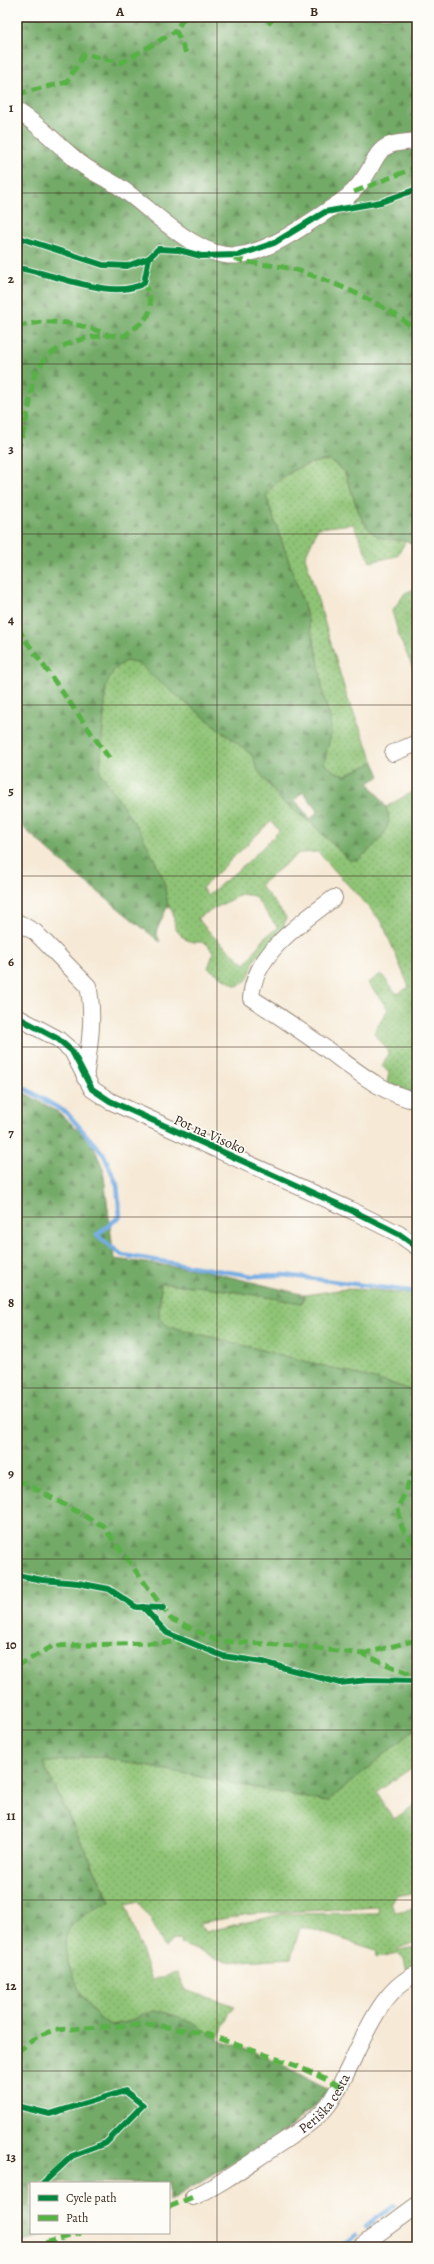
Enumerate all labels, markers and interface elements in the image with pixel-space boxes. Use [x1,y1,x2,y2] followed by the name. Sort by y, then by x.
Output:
[115,3,125,20] text: A
[310,3,318,20] text: B
[9,99,14,116] text: 1
[8,270,15,287] text: 2
[8,440,14,457] text: 3
[8,611,14,628] text: 4
[8,782,14,799] text: 5
[8,953,14,970] text: 6
[171,1110,249,1159] street label: Pot na Visoko
[8,1124,14,1141] text: 7
[8,1294,14,1311] text: 8
[8,1465,14,1482] text: 9
[5,1636,17,1653] text: 10
[6,1807,16,1824] text: 11
[6,1977,17,1994] text: 12
[295,2070,355,2138] street label: Periška cesta
[6,2148,17,2165] text: 13
[30,2182,170,2234] legend
[66,2190,117,2206] text: Cycle path
[66,2210,89,2226] text: Path

